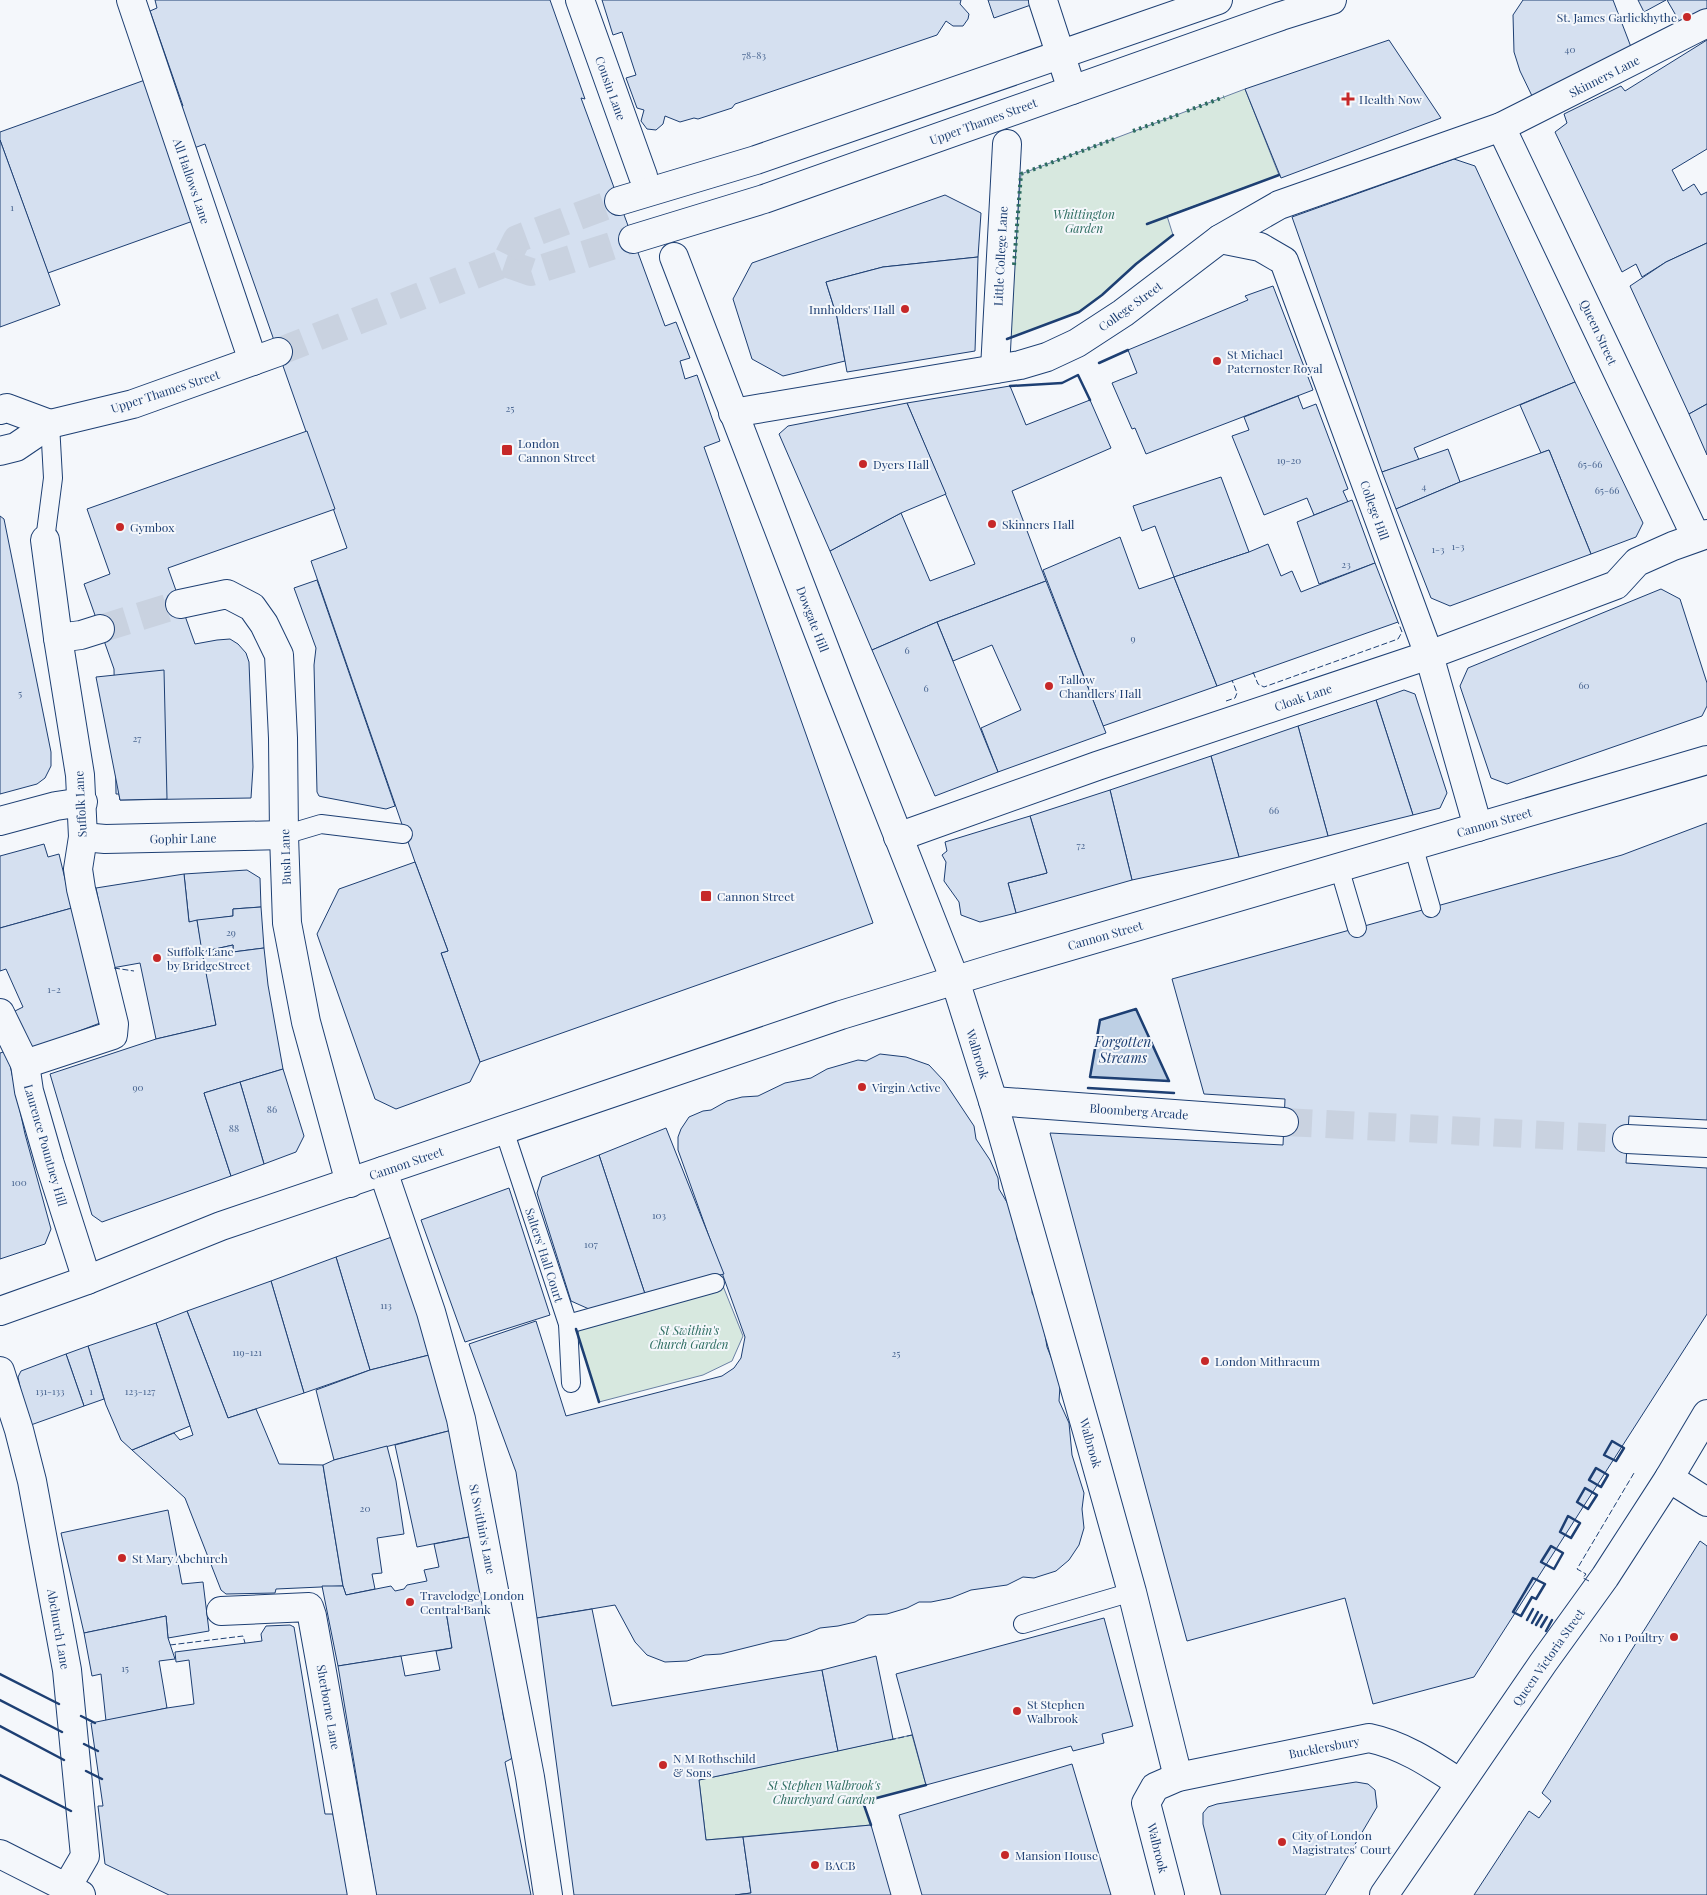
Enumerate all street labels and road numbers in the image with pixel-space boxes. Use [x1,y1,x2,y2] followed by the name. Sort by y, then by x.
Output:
[1566,51,1642,101] street label: Skinners Lane
[592,54,630,122] street label: Cousin Lane
[927,94,1040,148] street label: Upper Thames Street
[170,135,214,226] street label: All Hallows Lane
[989,206,1011,306] street label: Little College Lane
[1095,277,1166,335] street label: College Street
[1577,297,1621,368] street label: Queen Street
[109,366,222,416] street label: Upper Thames Street
[1357,478,1393,543] street label: College Hill
[793,584,833,655] street label: Dowgate Hill
[1272,680,1334,714] street label: Cloak Lane
[70,770,90,838] street label: Suffolk Lane
[1455,803,1534,840] street label: Cannon Street
[149,829,217,847] street label: Gophir Lane
[276,829,294,885] street label: Bush Lane
[1066,916,1145,953] street label: Cannon Street
[963,1026,993,1081] street label: Walbrook
[21,1082,71,1208] street label: Laurence Pountney Hill
[1089,1100,1189,1122] street label: Bloomberg Arcade
[367,1143,446,1183] street label: Cannon Street
[522,1206,568,1305] street label: Salters' Hall Court
[1076,1415,1106,1470] street label: Walbrook
[466,1483,500,1575] street label: St Swithin's Lane
[44,1587,74,1670] street label: Abchurch Lane
[1508,1605,1588,1709] street label: Queen Victoria Street
[314,1663,344,1751] street label: Sherborne Lane
[1287,1732,1361,1762] street label: Bucklersbury
[1144,1820,1172,1875] street label: Walbrook

